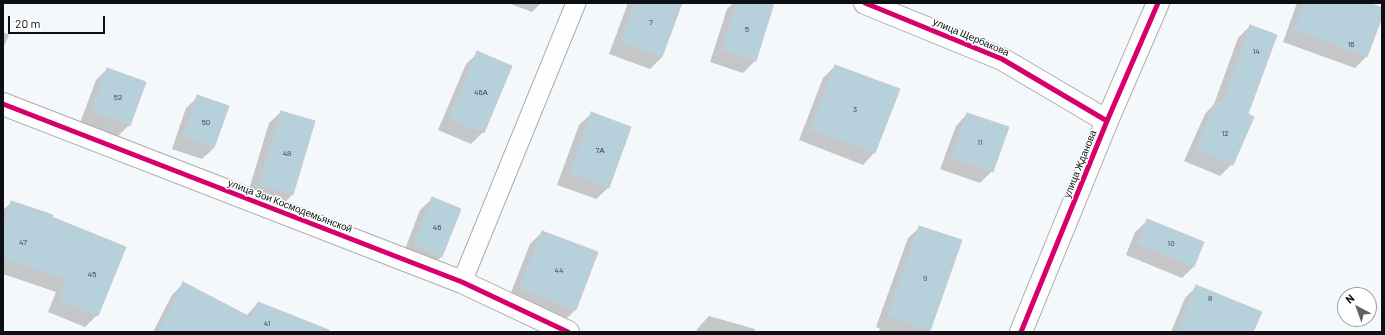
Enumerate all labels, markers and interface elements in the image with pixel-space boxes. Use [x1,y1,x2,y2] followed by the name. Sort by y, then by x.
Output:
[10,8,107,34] scale bar
[931,15,1011,59] street label: улица Щербакова
[15,16,41,30] text: 20 m
[649,17,653,27] house number: 7
[745,24,749,34] house number: 5
[1348,39,1354,49] house number: 16
[1252,46,1260,56] house number: 14
[474,87,488,97] house number: 46А
[114,92,122,102] house number: 52
[853,104,857,114] house number: 3
[202,117,210,127] house number: 50
[1061,128,1099,200] street label: улица Жданова
[1221,128,1229,138] house number: 12
[977,137,983,147] house number: 11
[595,145,605,155] house number: 7А
[283,148,291,158] house number: 48
[226,177,354,235] street label: улица Зои Космодемьянской
[433,222,441,232] house number: 46
[19,237,27,247] house number: 47
[1167,238,1175,248] house number: 10
[555,265,563,275] house number: 44
[88,269,96,279] house number: 45
[923,273,927,283] house number: 9
[1337,287,1377,327] north arrow
[1342,291,1356,306] text: N
[1208,293,1212,303] house number: 8
[264,318,270,328] house number: 41

